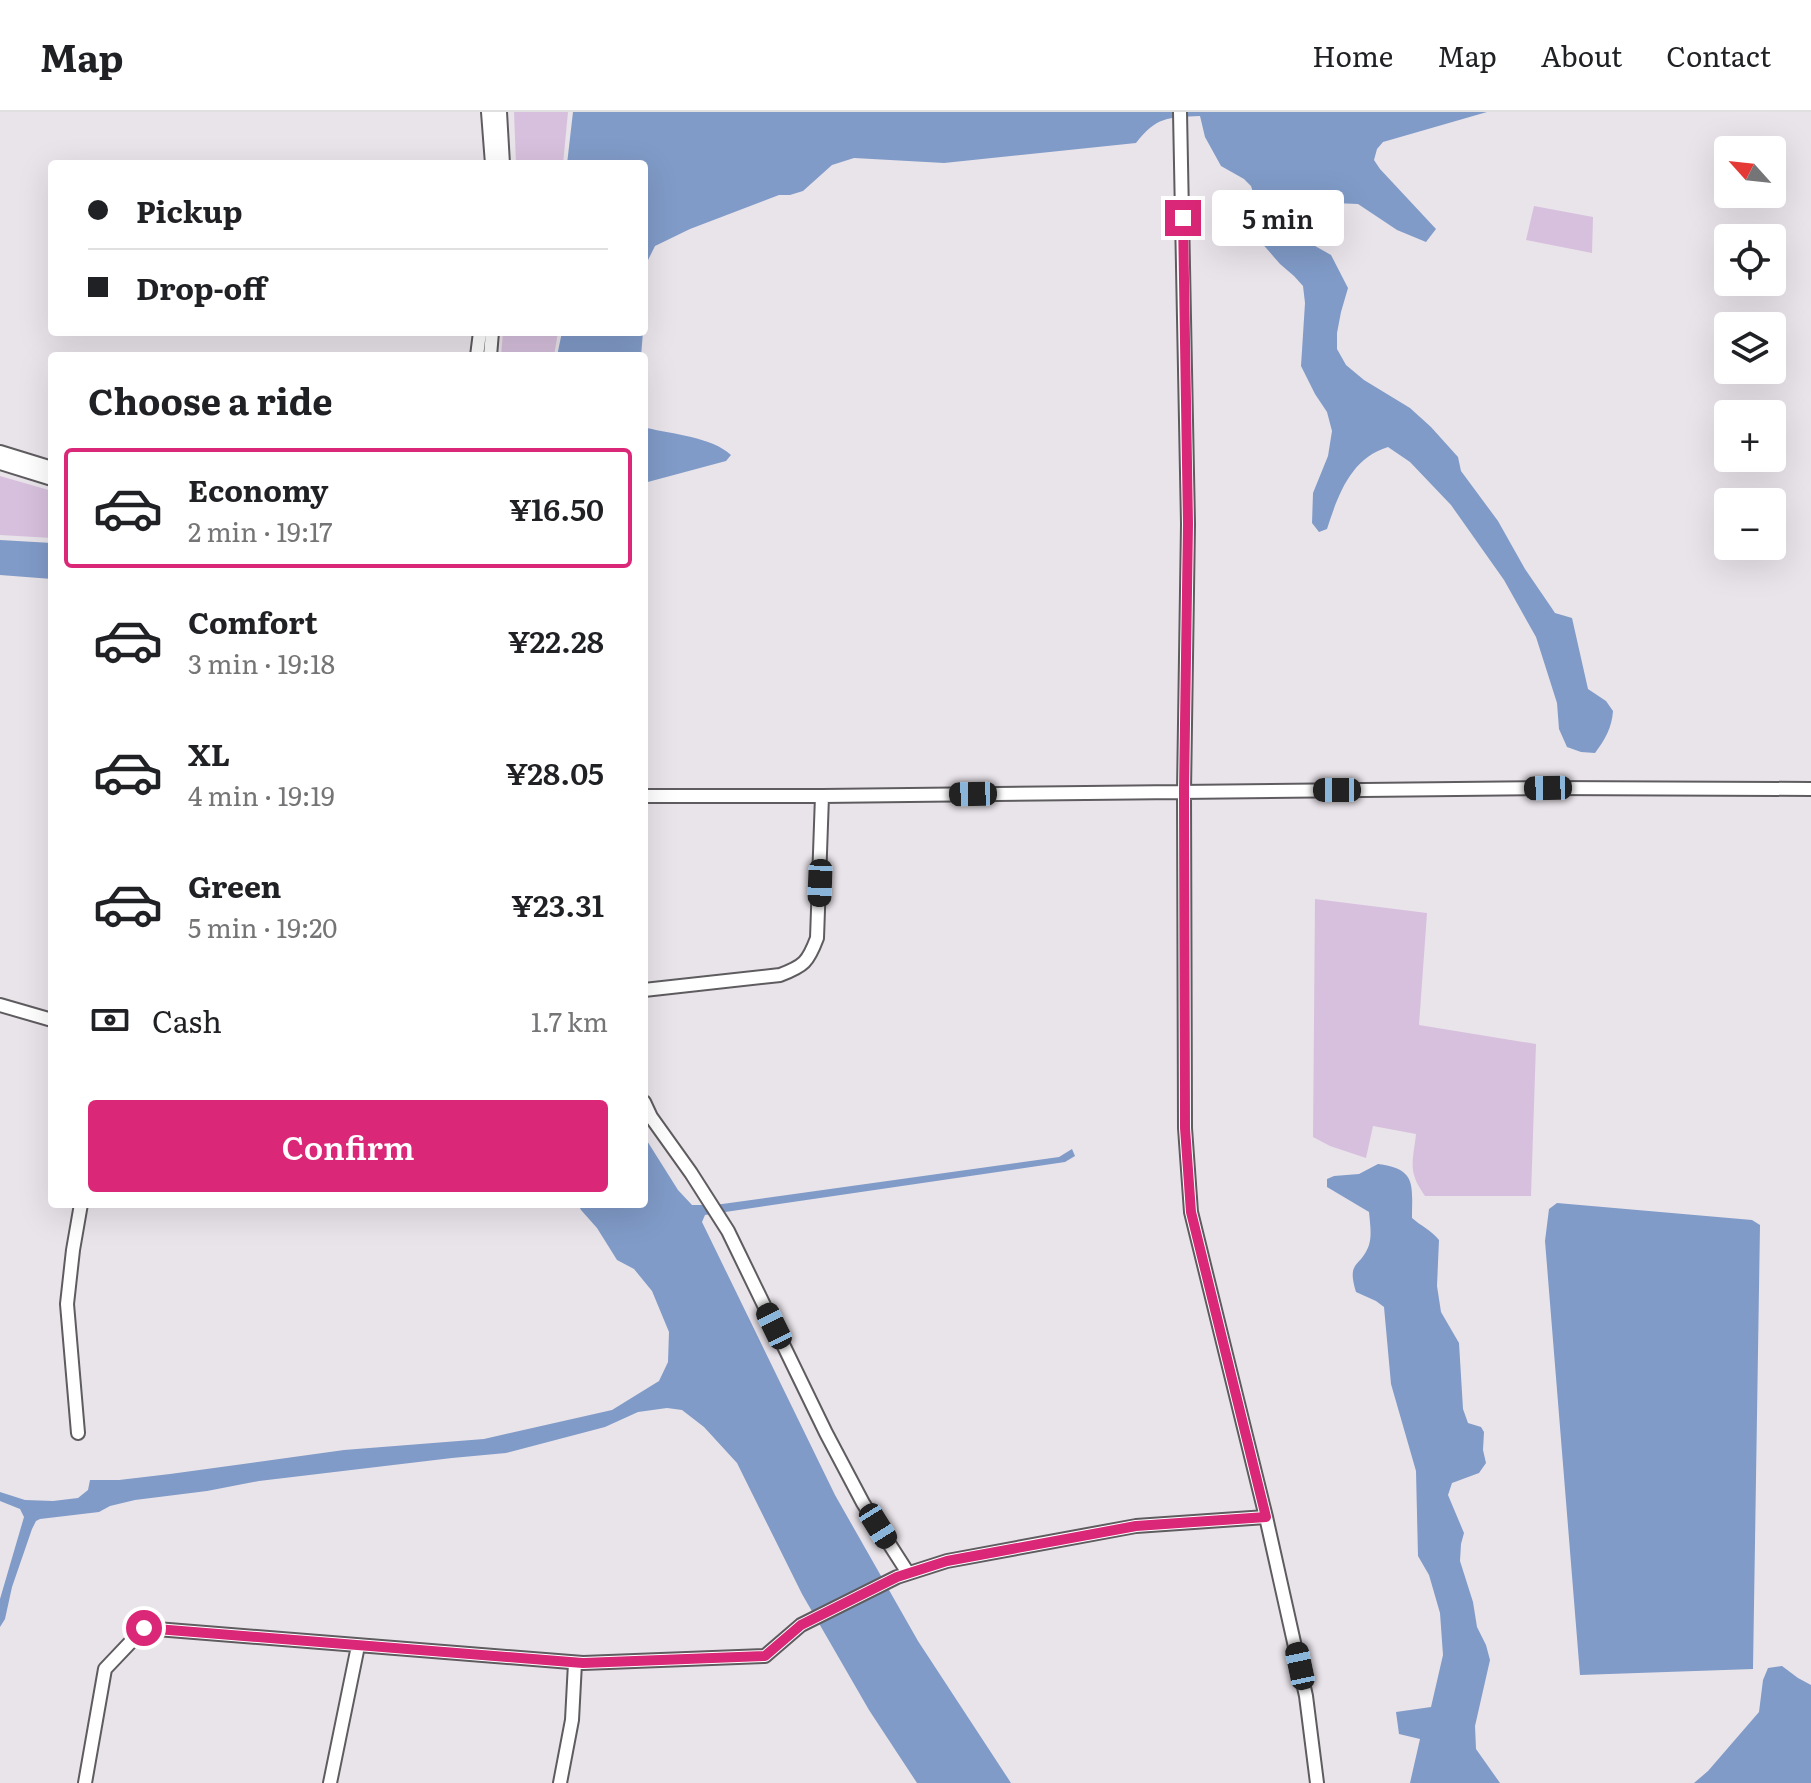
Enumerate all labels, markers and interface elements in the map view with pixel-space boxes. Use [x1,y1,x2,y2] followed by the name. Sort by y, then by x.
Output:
[40,27,124,84] text: Map
[1312,34,1393,76] text: Home
[1437,34,1497,76] text: Map
[1541,34,1622,76] text: About
[1666,34,1771,76] text: Contact
[1714,136,1786,208] north arrow
[1714,136,1786,560] map controls
[136,188,243,232] text: Pickup
[1211,190,1343,246] callout: 5 min
[1242,198,1314,237] text: 5 min
[1165,200,1201,236] route end
[1714,224,1786,296] button: locate
[136,265,266,309] text: Drop-off
[1714,312,1786,384] button: layers
[88,373,333,426] text: Choose a ride
[1714,400,1786,472] button: +
[188,467,328,511] text: Economy
[92,472,164,544] icon: car
[509,486,604,530] text: ¥16.50
[1714,488,1786,560] button: −
[188,511,332,550] text: 2 min · 19:17
[188,599,318,643] text: Comfort
[92,604,164,676] icon: car
[508,618,604,662] text: ¥22.28
[188,643,335,682] text: 3 min · 19:18
[188,731,230,775] text: XL
[92,736,164,808] icon: car
[506,750,604,794] text: ¥28.05
[188,775,335,814] text: 4 min · 19:19
[1524,776,1572,800] car
[1313,778,1361,802] car
[949,782,997,806] car
[807,859,833,907] car
[188,863,281,907] text: Green
[92,868,164,940] icon: car
[511,882,604,926] text: ¥23.31
[188,907,337,946] text: 5 min · 19:20
[88,998,132,1042] icon: cash
[152,998,222,1042] text: Cash
[531,1001,608,1040] text: 1.7 km
[88,1100,608,1192] button: Confirm
[753,1299,795,1353] car
[855,1499,901,1553] car
[126,1610,162,1646] route start
[1283,1640,1317,1692] car

